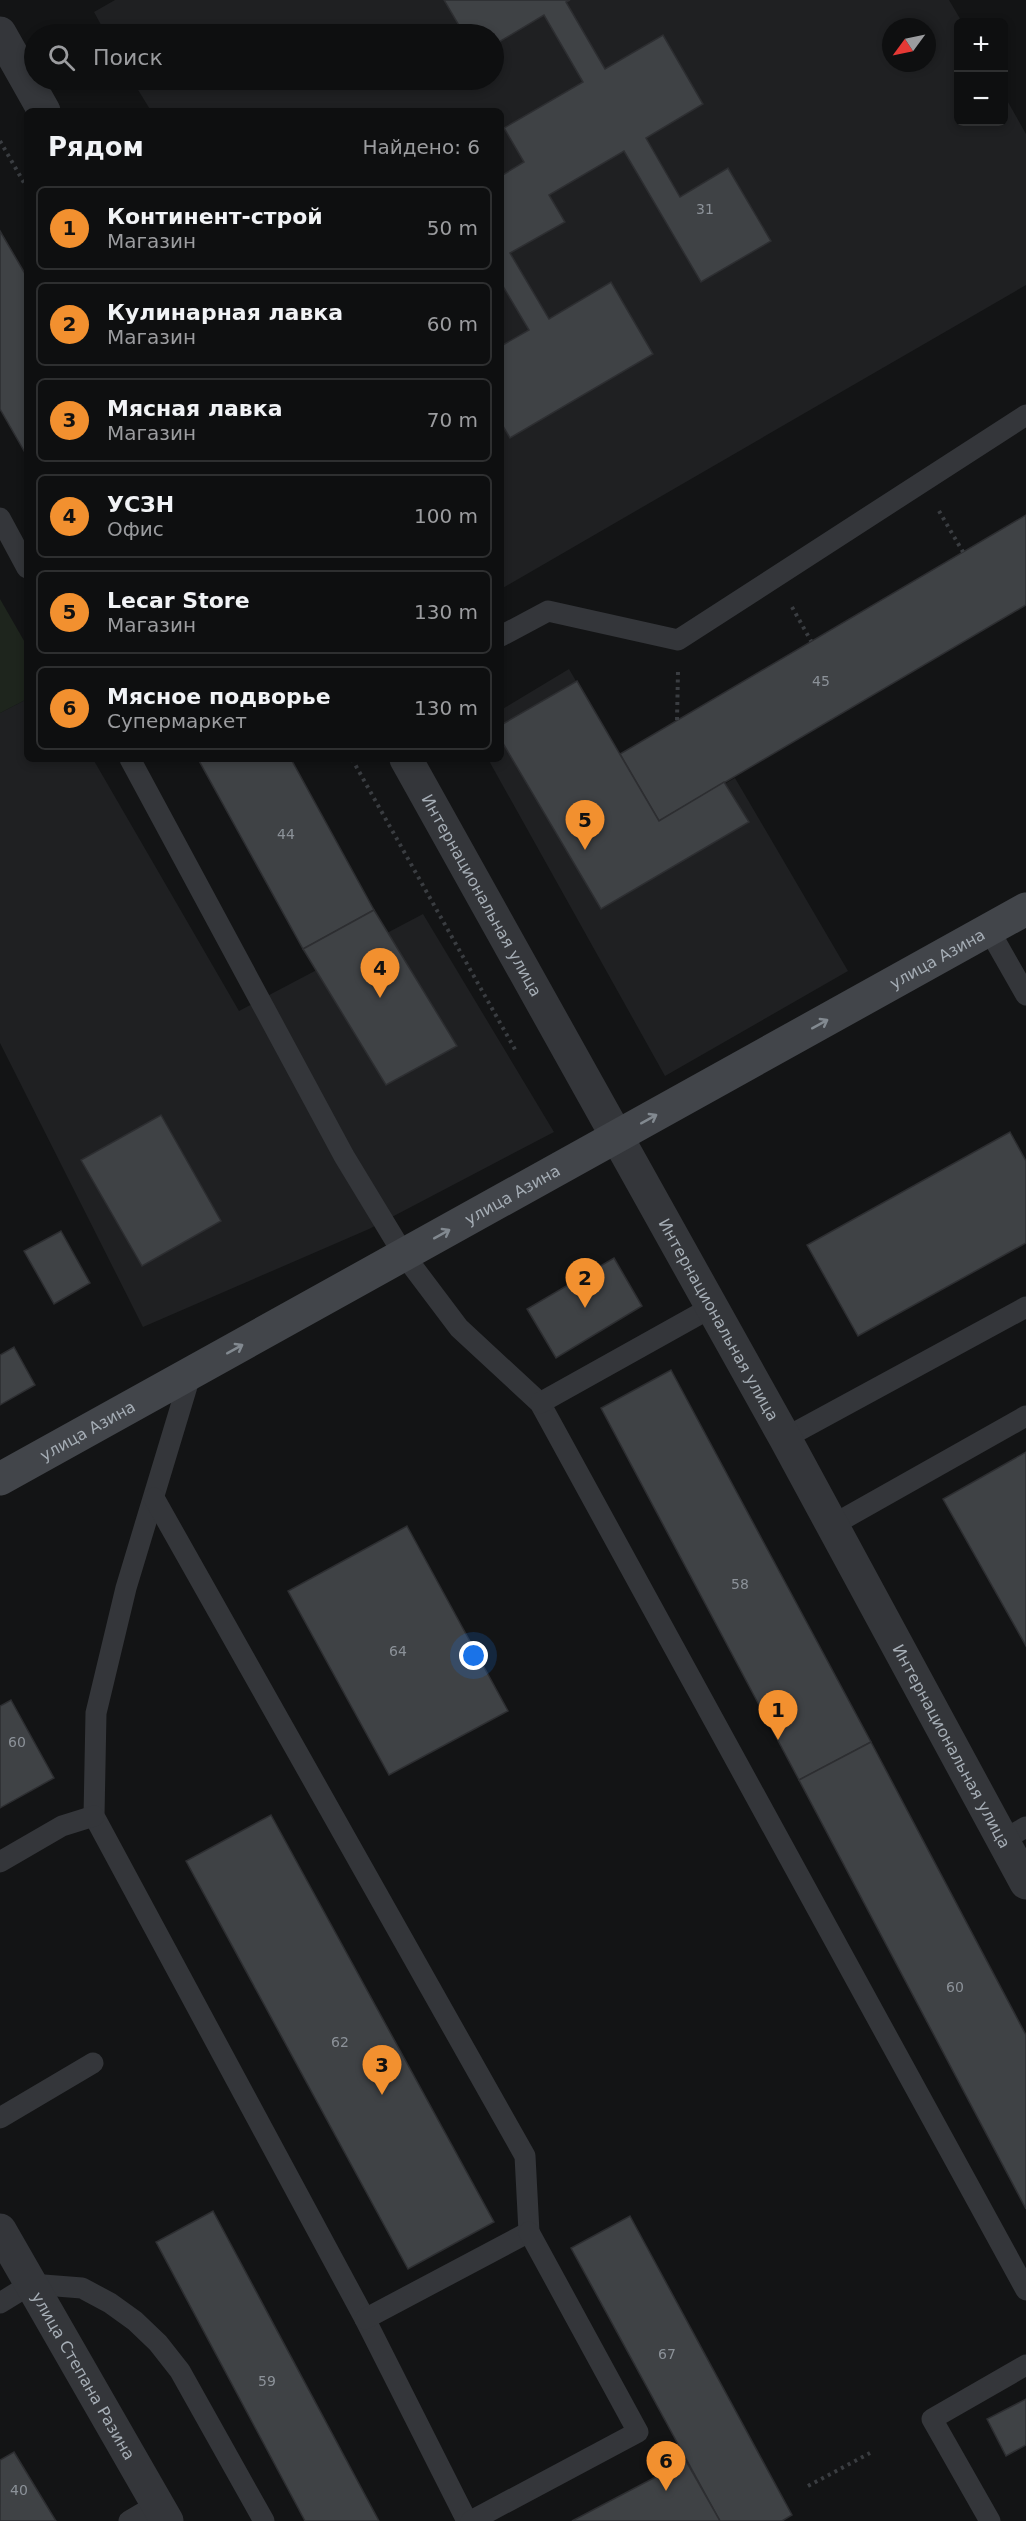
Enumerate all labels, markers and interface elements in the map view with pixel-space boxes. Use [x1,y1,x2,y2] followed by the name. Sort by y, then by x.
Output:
[882,18,936,72] north arrow
[954,18,1008,126] map controls
[954,18,1008,72] button: +
[24,24,504,90] search box
[45,41,78,74] icon: search
[93,45,163,70] text: Поиск
[954,72,1008,126] button: −
[48,132,144,162] text: Рядом
[362,135,480,159] text: Найдено: 6
[696,201,714,217] house number: 31
[107,204,323,229] text: Континент-строй
[63,216,76,240] text: 1
[427,216,478,240] text: 50 m
[107,229,196,253] text: Магазин
[107,300,343,325] text: Кулинарная лавка
[63,312,76,336] text: 2
[427,312,478,336] text: 60 m
[107,325,196,349] text: Магазин
[107,396,283,421] text: Мясная лавка
[63,408,76,432] text: 3
[427,408,478,432] text: 70 m
[107,421,196,445] text: Магазин
[107,492,174,517] text: УСЗН
[63,504,76,528] text: 4
[414,504,478,528] text: 100 m
[107,517,164,541] text: Офис
[107,588,250,613] text: Lecar Store
[63,600,76,624] text: 5
[414,600,478,624] text: 130 m
[107,613,196,637] text: Магазин
[812,673,830,689] house number: 45
[107,684,331,709] text: Мясное подворье
[63,696,76,720] text: 6
[414,696,478,720] text: 130 m
[107,709,247,733] text: Супермаркет
[418,791,546,1000] street label: Интернациональная улица
[566,800,604,850] pin: 5
[277,826,295,842] house number: 44
[886,925,988,993] street label: улица Азина
[360,948,400,998] pin: 4
[810,1018,828,1029] one-way arrow
[640,1113,657,1125] one-way arrow
[462,1161,563,1229] street label: улица Азина
[654,1215,783,1424] street label: Интернациональная улица
[433,1228,450,1240] one-way arrow
[566,1258,604,1308] pin: 2
[226,1343,243,1355] one-way arrow
[37,1397,139,1465] street label: улица Азина
[731,1576,749,1592] house number: 58
[459,1641,488,1670] your location
[889,1641,1014,1852] street label: Интернациональная улица
[389,1643,407,1659] house number: 64
[758,1690,798,1740] pin: 1
[8,1734,26,1750] house number: 60
[946,1979,964,1995] house number: 60
[331,2034,349,2050] house number: 62
[362,2046,401,2095] pin: 3
[28,2289,139,2463] street label: улица Степана Разина
[658,2346,676,2362] house number: 67
[258,2373,276,2389] house number: 59
[646,2442,686,2491] pin: 6
[10,2482,28,2498] house number: 40

